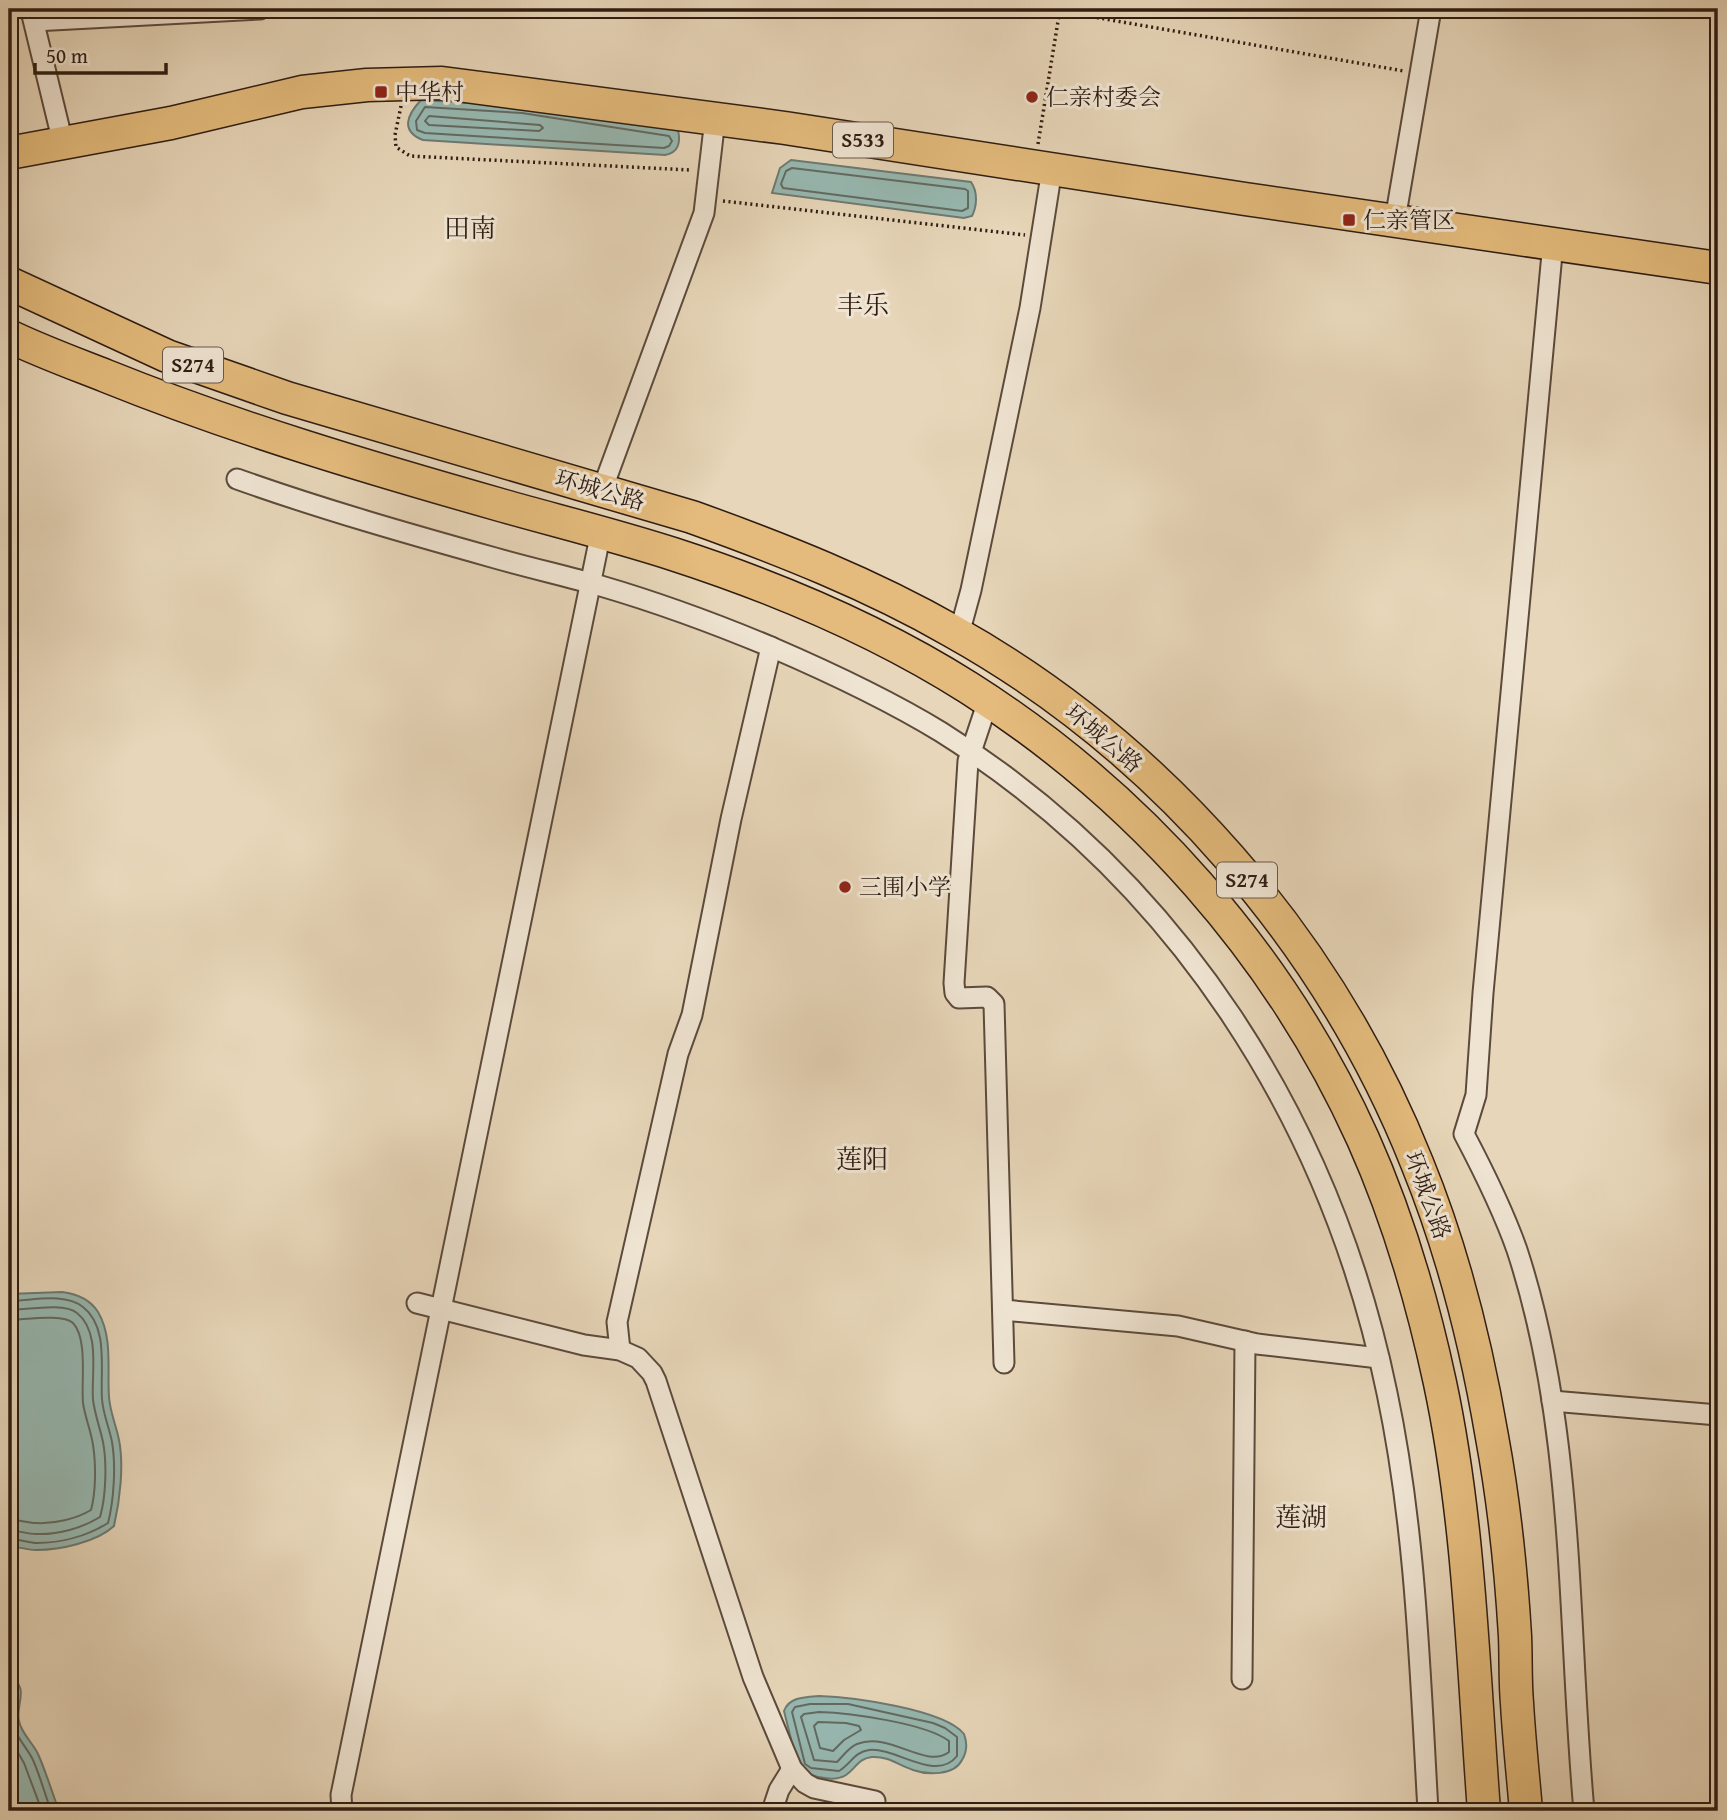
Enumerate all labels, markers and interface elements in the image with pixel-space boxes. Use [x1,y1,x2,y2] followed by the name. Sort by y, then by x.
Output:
[35,32,166,76] scale bar
[46,40,88,71] text: 50 m
[395,75,464,108] place label: 中华村
[1046,80,1161,113] place label: 仁亲村委会
[373,84,389,100] marker: 中华村
[1024,89,1040,105] marker: 仁亲村委会
[833,122,893,158] road number: S533
[1363,203,1455,236] place label: 仁亲管区
[444,208,496,247] district label: 田南
[1341,212,1357,228] marker: 仁亲管区
[837,285,889,324] district label: 丰乐
[163,348,223,382] road number: S274
[551,461,649,518] street label: 环城公路
[1058,695,1150,780] street label: 环城公路
[1217,862,1277,898] road number: S274
[859,870,951,903] place label: 三围小学
[837,879,853,895] marker: 三围小学
[836,1139,888,1178] district label: 莲阳
[1397,1146,1460,1244] street label: 环城公路
[1275,1497,1327,1536] district label: 莲湖

